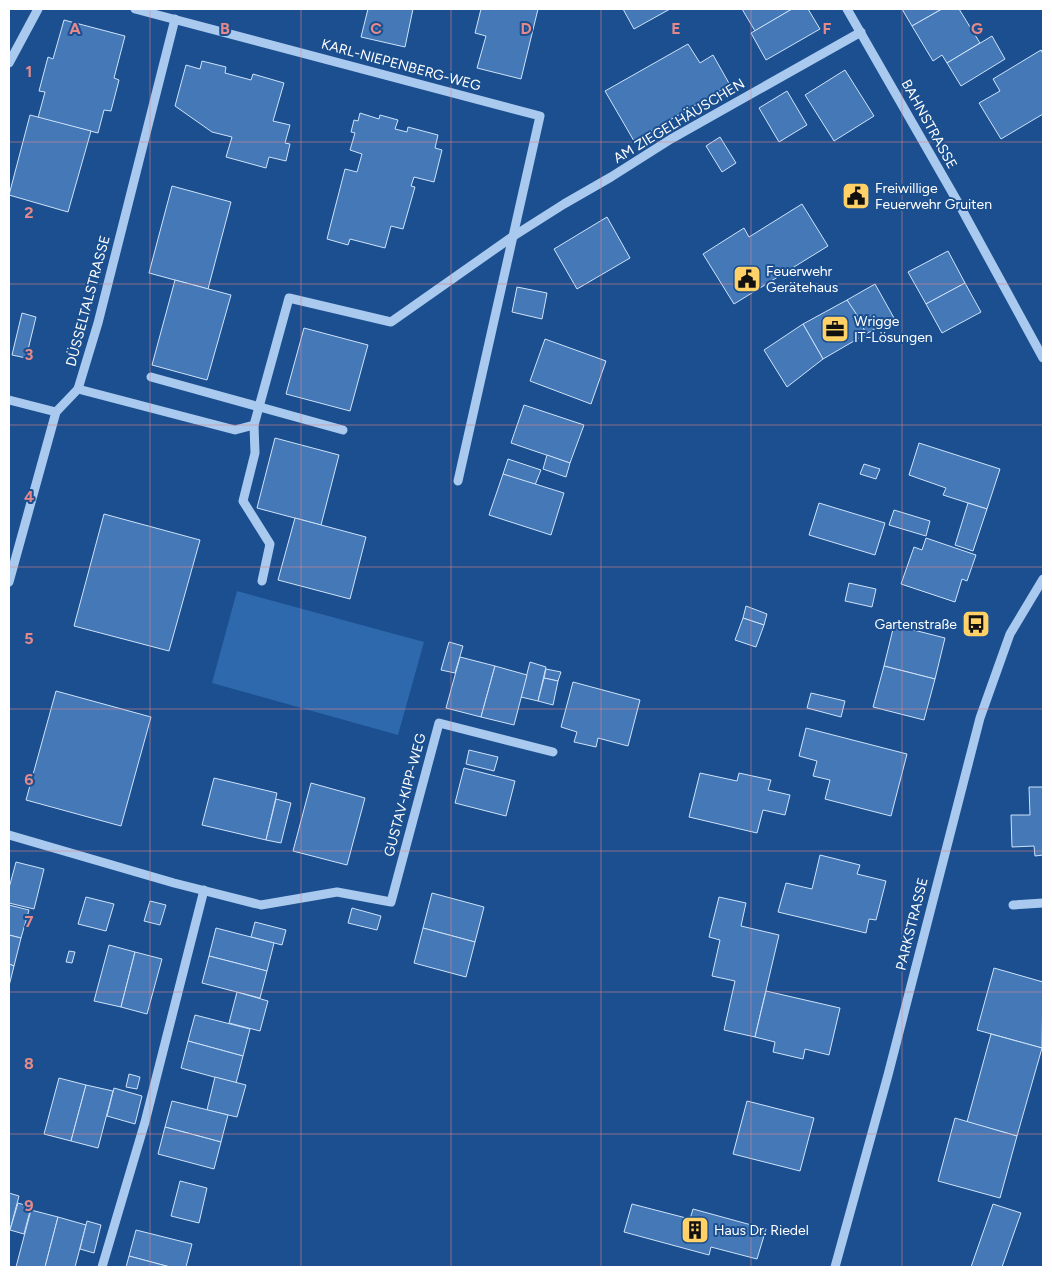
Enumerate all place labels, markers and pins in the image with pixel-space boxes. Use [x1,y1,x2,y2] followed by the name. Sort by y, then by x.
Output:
[875,180,992,213] place label: Freiwillige Feuerwehr Gruiten
[841,181,871,211] public building icon: Freiwillige Feuerwehr Gruiten
[766,263,838,296] place label: Feuerwehr Gerätehaus
[732,264,762,294] public building icon: Feuerwehr Gerätehaus
[854,313,933,346] place label: Wrigge IT-Lösungen
[820,314,850,344] office icon: Wrigge IT-Lösungen
[961,609,991,639] bus stop icon: Gartenstraße
[875,616,957,633] place label: Gartenstraße
[680,1215,710,1245] building icon: Haus Dr. Riedel
[714,1222,809,1239] place label: Haus Dr. Riedel

